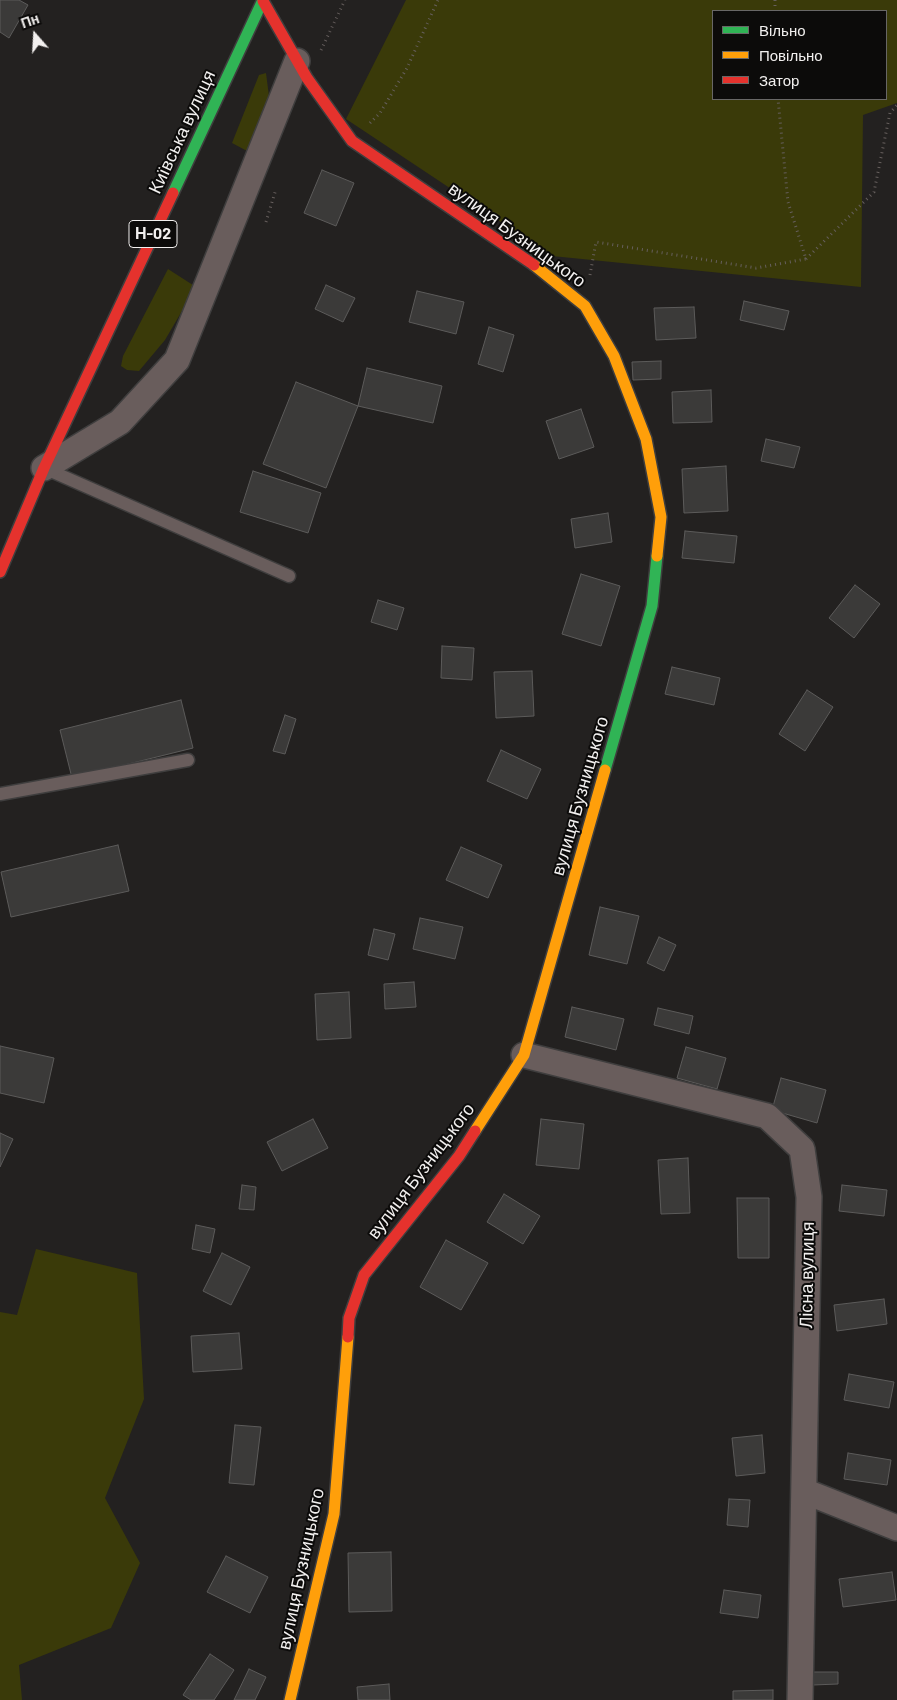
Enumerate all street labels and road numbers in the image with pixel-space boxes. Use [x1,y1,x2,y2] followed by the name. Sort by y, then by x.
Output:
[144,67,220,197] street label: Київська вулиця
[444,178,590,292] street label: вулиця Бузницького
[129,220,177,248] road number: Н-02
[547,714,613,878] street label: вулиця Бузницького
[363,1099,479,1243] street label: вулиця Бузницького
[795,1221,819,1329] street label: Лісна вулиця
[273,1486,329,1652] street label: вулиця Бузницького

